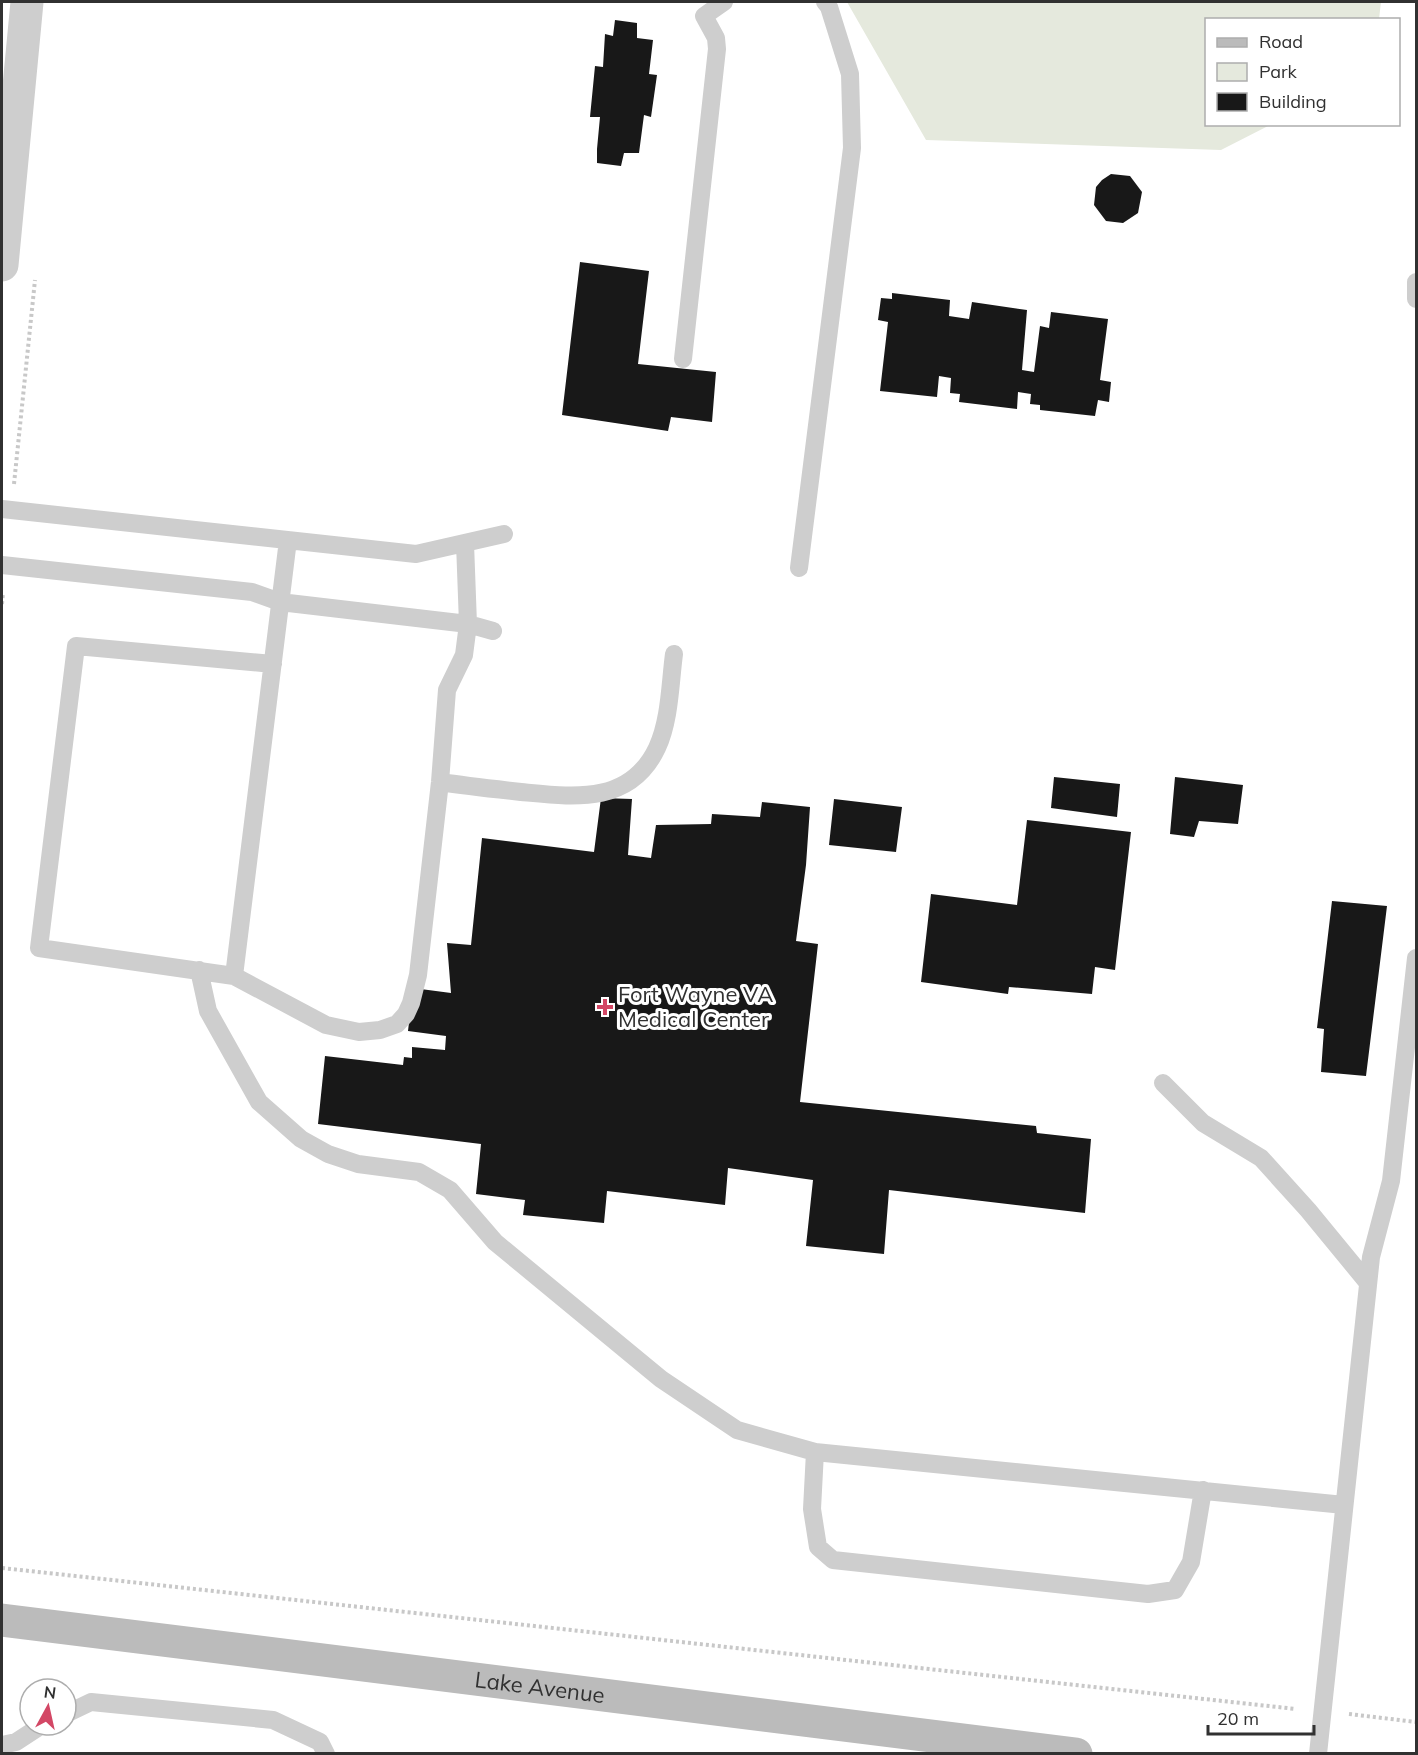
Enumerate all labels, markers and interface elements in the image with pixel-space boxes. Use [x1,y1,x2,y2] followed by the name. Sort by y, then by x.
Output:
[1205,18,1400,126] legend
[1259,30,1303,53] text: Road
[1259,60,1298,83] text: Park
[1259,90,1327,113] text: Building
[618,980,773,1033] place label: Fort Wayne VA Medical Center
[596,998,614,1016] marker: Fort Wayne VA Medical Center
[473,1665,606,1709] street label: Lake Avenue
[18,1677,78,1737] north arrow
[43,1681,57,1703] text: N
[1208,1698,1314,1736] scale bar
[1217,1707,1259,1730] text: 20 m

